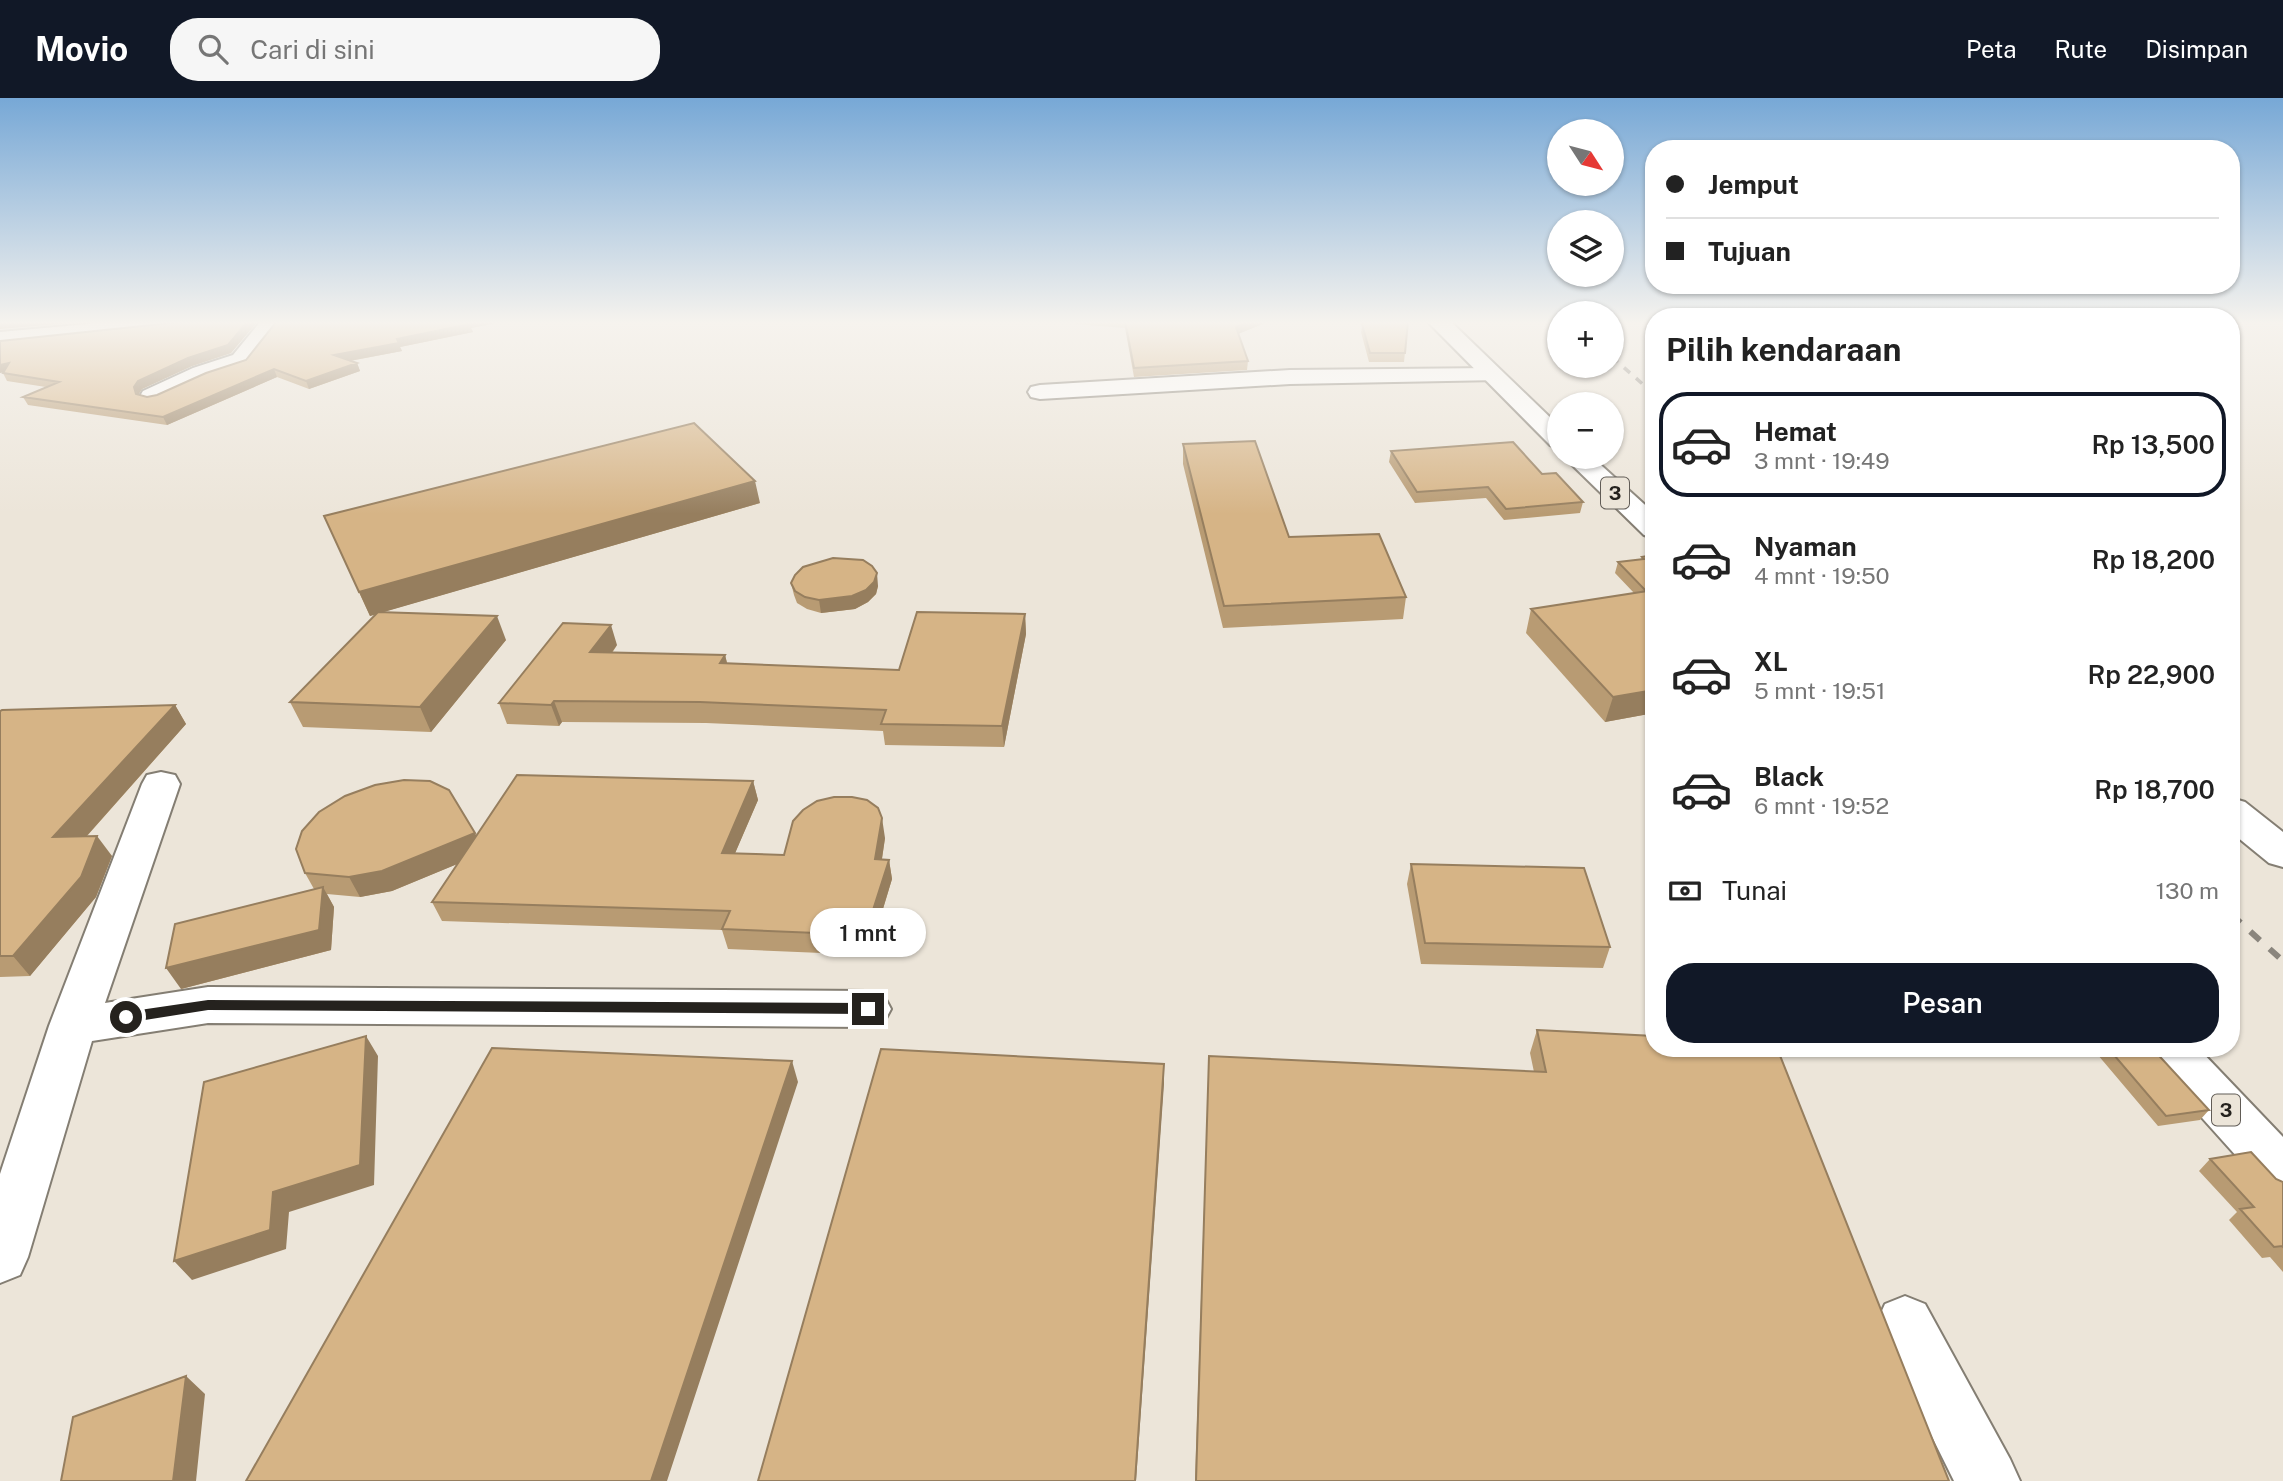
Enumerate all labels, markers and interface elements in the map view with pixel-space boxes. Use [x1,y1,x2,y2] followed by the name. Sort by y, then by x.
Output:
[170,18,660,81] search box
[35,30,128,68] text: Movio
[194,30,232,68] icon: search
[250,34,375,65] text: Cari di sini
[1966,35,2017,63] text: Peta
[2055,35,2107,63] text: Rute
[2145,35,2248,63] text: Disimpan
[1547,119,1624,196] north arrow
[1547,119,1624,469] map controls
[1708,169,1799,200] text: Jemput
[1547,210,1624,287] button: layers
[1708,236,1791,267] text: Tujuan
[1547,301,1624,378] button: +
[1666,331,1901,368] text: Pilih kendaraan
[1547,392,1624,469] button: −
[1670,413,1733,476] icon: car
[1754,416,1837,447] text: Hemat
[2091,429,2215,460] text: Rp 13,500
[1754,447,1890,474] text: 3 mnt · 19:49
[1601,478,1629,508] road number: 3
[1670,528,1733,591] icon: car
[1754,531,1857,562] text: Nyaman
[2092,544,2215,575] text: Rp 18,200
[1754,562,1890,589] text: 4 mnt · 19:50
[1670,643,1733,706] icon: car
[1754,646,1788,677] text: XL
[2088,659,2215,690] text: Rp 22,900
[1754,677,1885,704] text: 5 mnt · 19:51
[1670,758,1733,821] icon: car
[1754,761,1824,792] text: Black
[2094,774,2215,805] text: Rp 18,700
[1754,792,1889,819] text: 6 mnt · 19:52
[1666,872,1704,910] icon: cash
[1722,875,1787,906] text: Tunai
[2156,877,2219,904] text: 130 m
[810,908,926,956] callout: 1 mnt
[839,919,897,946] text: 1 mnt
[1666,963,2219,1043] button: Pesan
[852,993,884,1025] route end
[110,1001,142,1033] route start
[2212,1094,2240,1126] road number: 3

